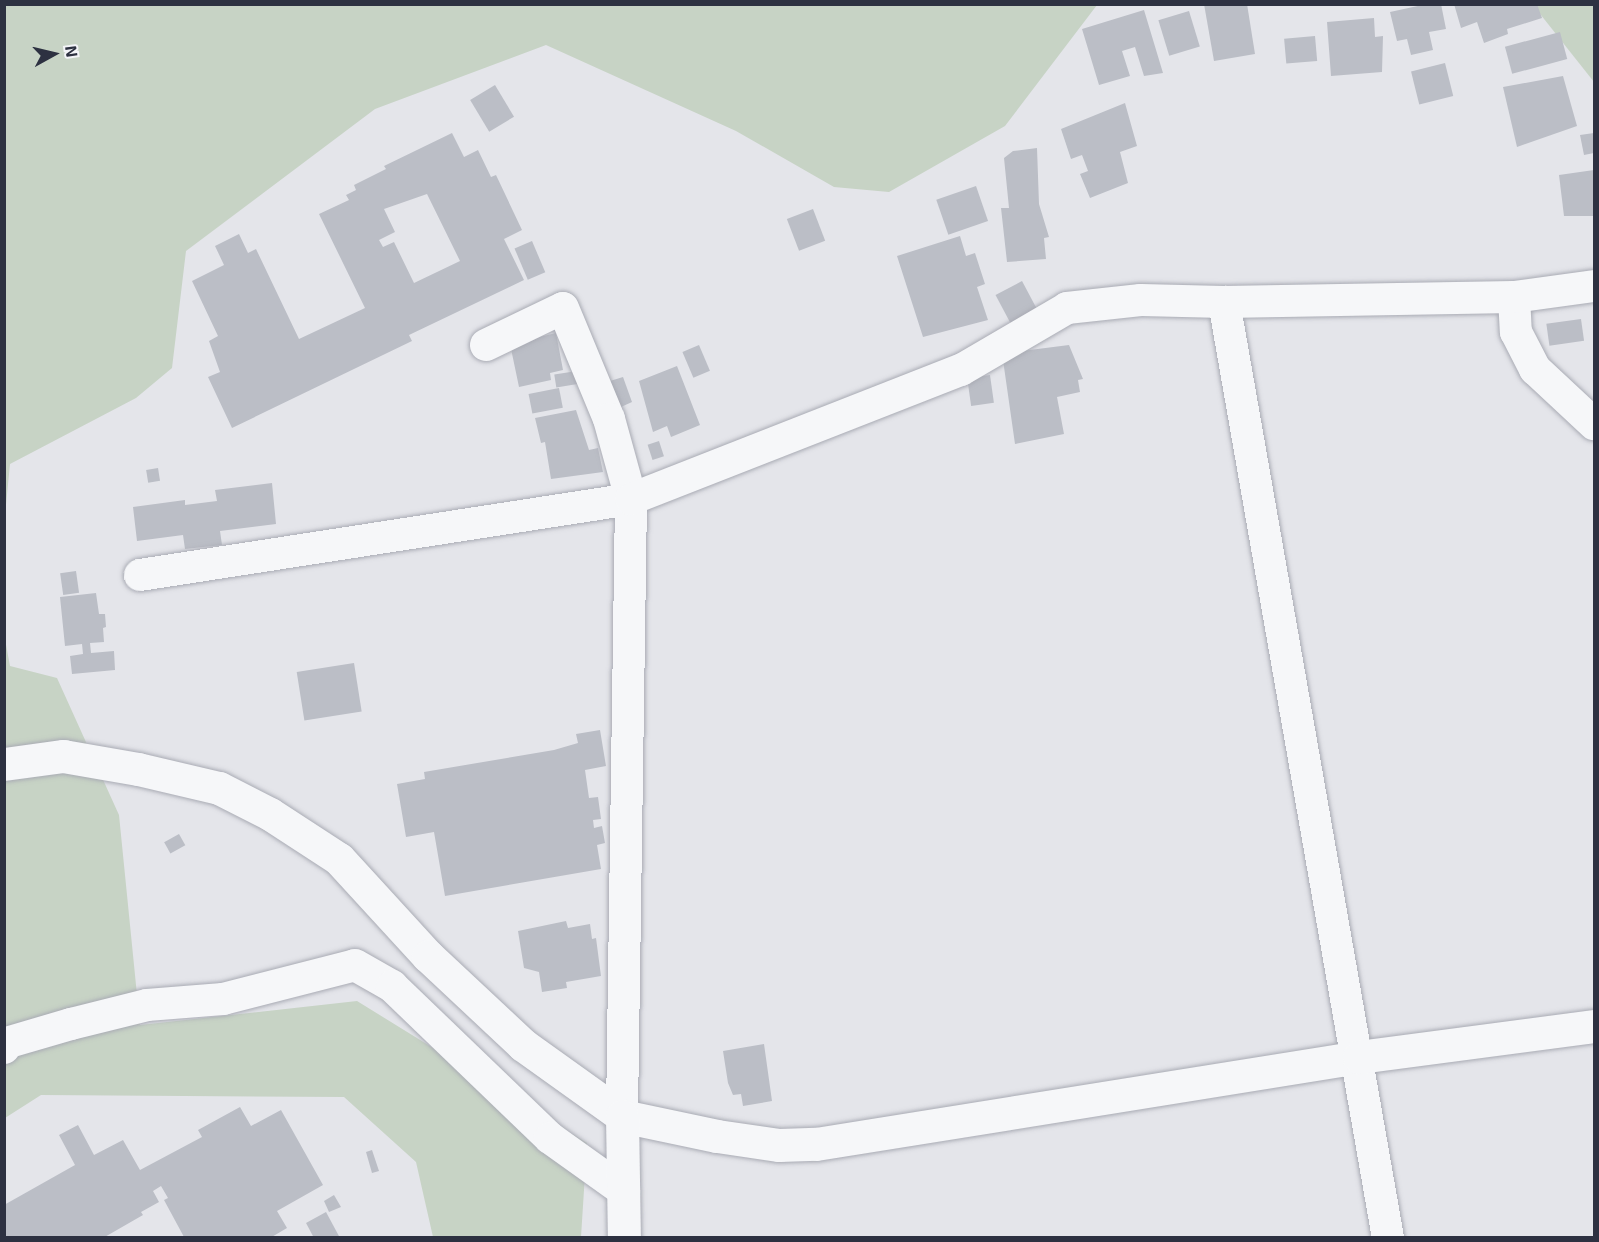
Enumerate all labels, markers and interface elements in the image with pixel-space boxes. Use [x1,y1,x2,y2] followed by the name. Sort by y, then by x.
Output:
[24,24,84,84] north arrow
[62,44,83,58] text: N

